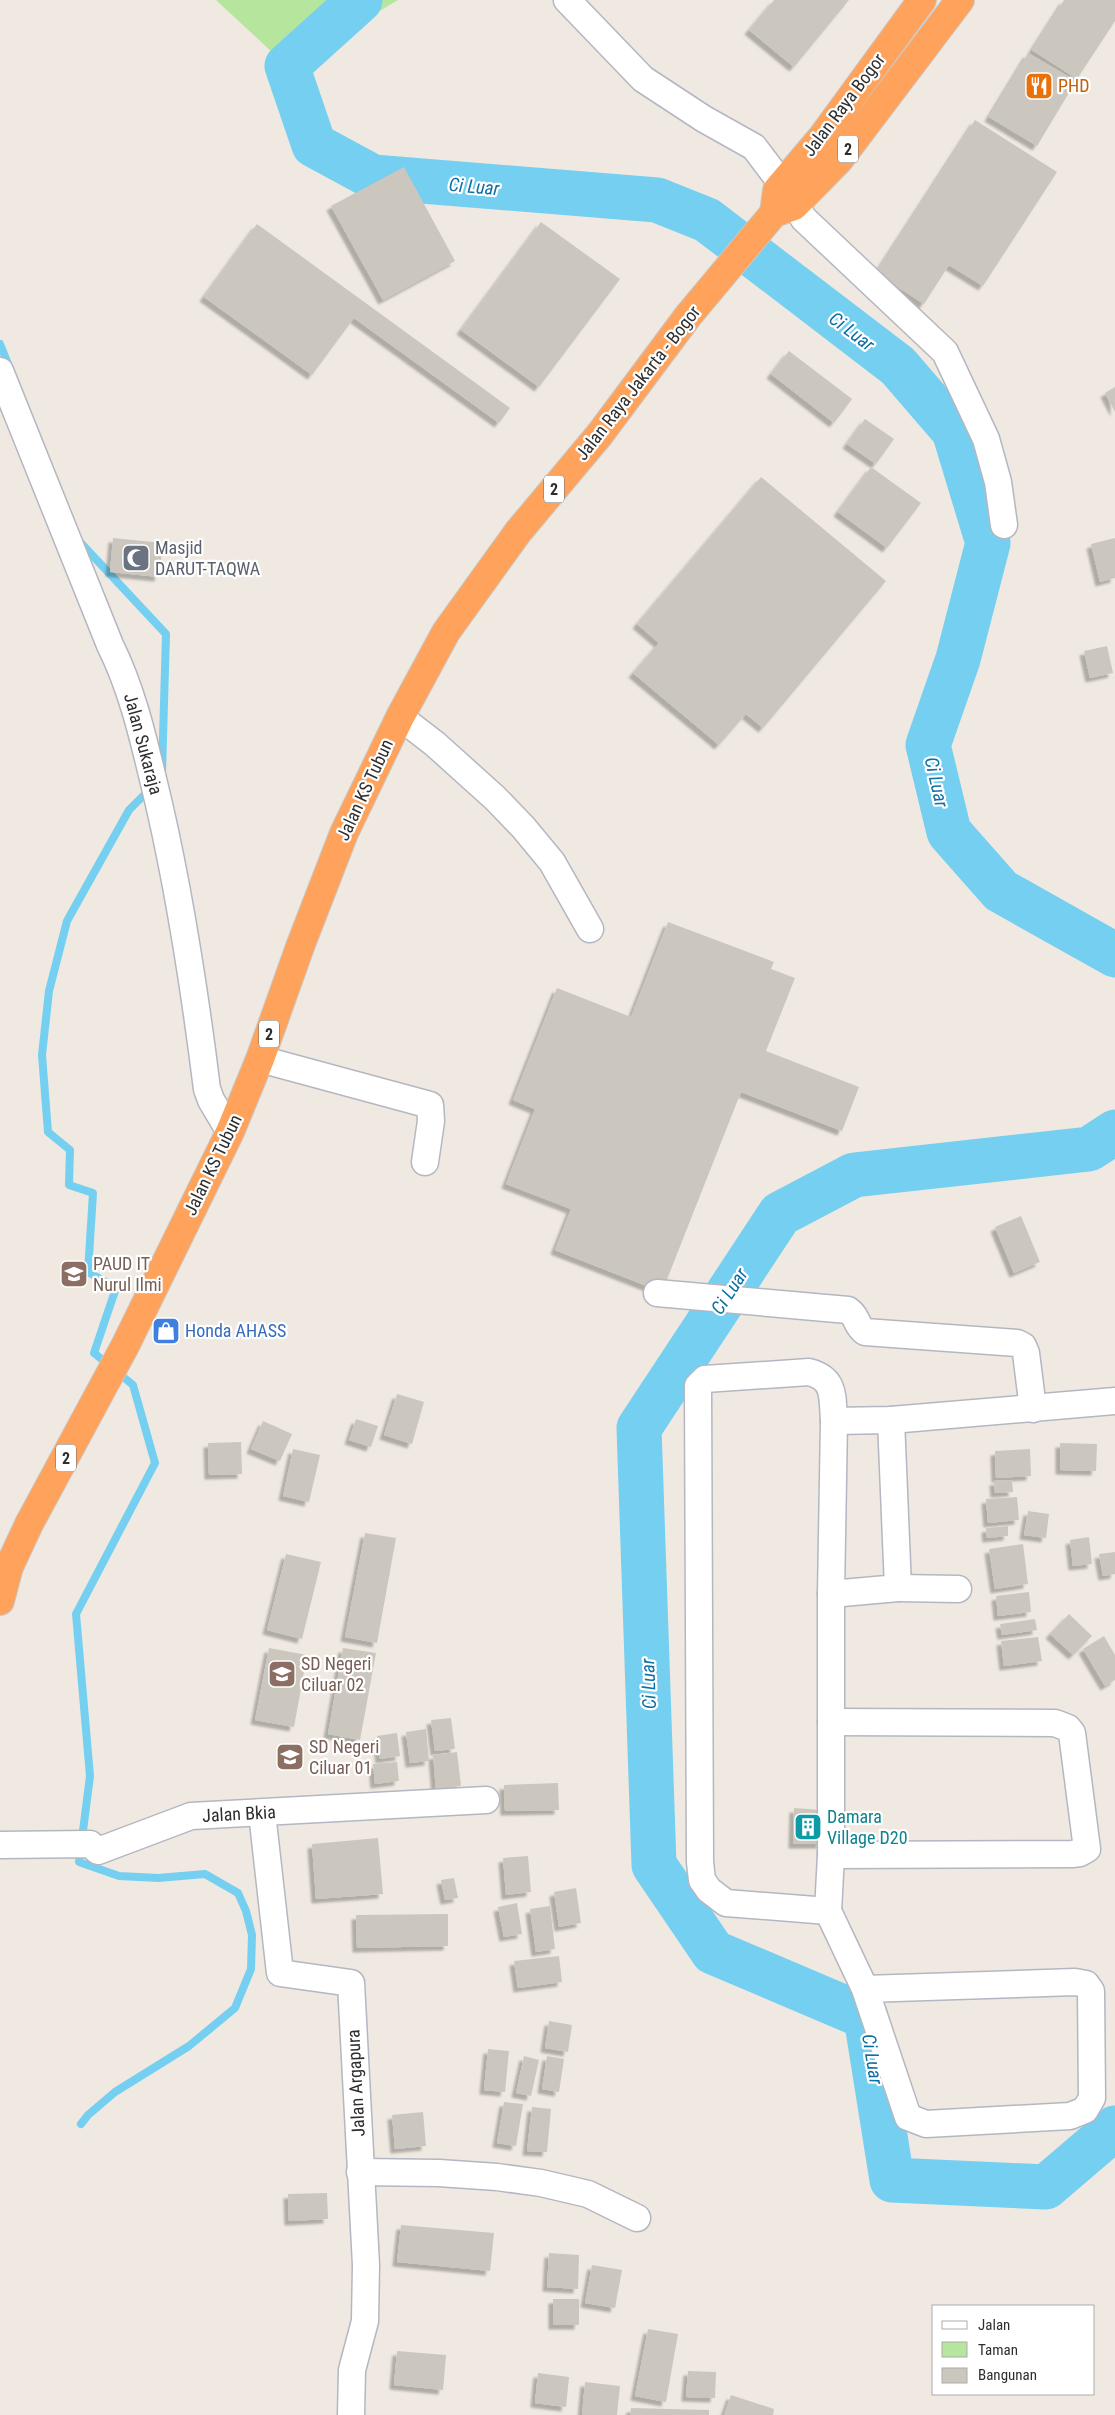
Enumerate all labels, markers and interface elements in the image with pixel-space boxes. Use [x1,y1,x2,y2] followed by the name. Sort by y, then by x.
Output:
[798,49,889,160] street label: Jalan Raya Bogor
[1024,71,1054,101] restaurant icon: PHD
[1058,75,1089,96] place label: PHD
[838,136,858,162] road number: 2
[448,173,501,200] water label: Ci Luar
[571,301,705,464] street label: Jalan Raya Jakarta - Bogor
[825,307,879,356] water label: Ci Luar
[544,476,564,502] road number: 2
[155,537,261,579] place label: Masjid DARUT-TAQWA
[121,543,151,573] mosque icon: Masjid DARUT-TAQWA
[120,691,167,797] street label: Jalan Sukaraja
[332,736,397,844] street label: Jalan KS Tubun
[920,755,954,810] water label: Ci Luar
[259,1021,279,1048] road number: 2
[179,1111,246,1219] street label: Jalan KS Tubun
[93,1253,162,1295] place label: PAUD IT Nurul Ilmi
[59,1259,89,1289] school or university icon: PAUD IT Nurul Ilmi
[706,1263,753,1319] water label: Ci Luar
[151,1316,181,1346] shop icon: Honda AHASS
[185,1320,286,1341] place label: Honda AHASS
[56,1445,76,1472] road number: 2
[301,1653,371,1695] place label: SD Negeri Ciluar 02
[636,1658,661,1710] water label: Ci Luar
[267,1659,297,1689] school or university icon: SD Negeri Ciluar 02
[309,1736,379,1778] place label: SD Negeri Ciluar 01
[275,1742,305,1772] school or university icon: SD Negeri Ciluar 01
[202,1801,276,1826] street label: Jalan Bkia
[827,1806,908,1848] place label: Damara Village D20
[793,1812,823,1842] building icon: Damara Village D20
[342,2029,369,2137] street label: Jalan Argapura
[857,2032,888,2086] water label: Ci Luar
[932,2305,1095,2395] legend
[978,2316,1010,2334] text: Jalan
[978,2341,1018,2359] text: Taman
[978,2366,1037,2384] text: Bangunan

